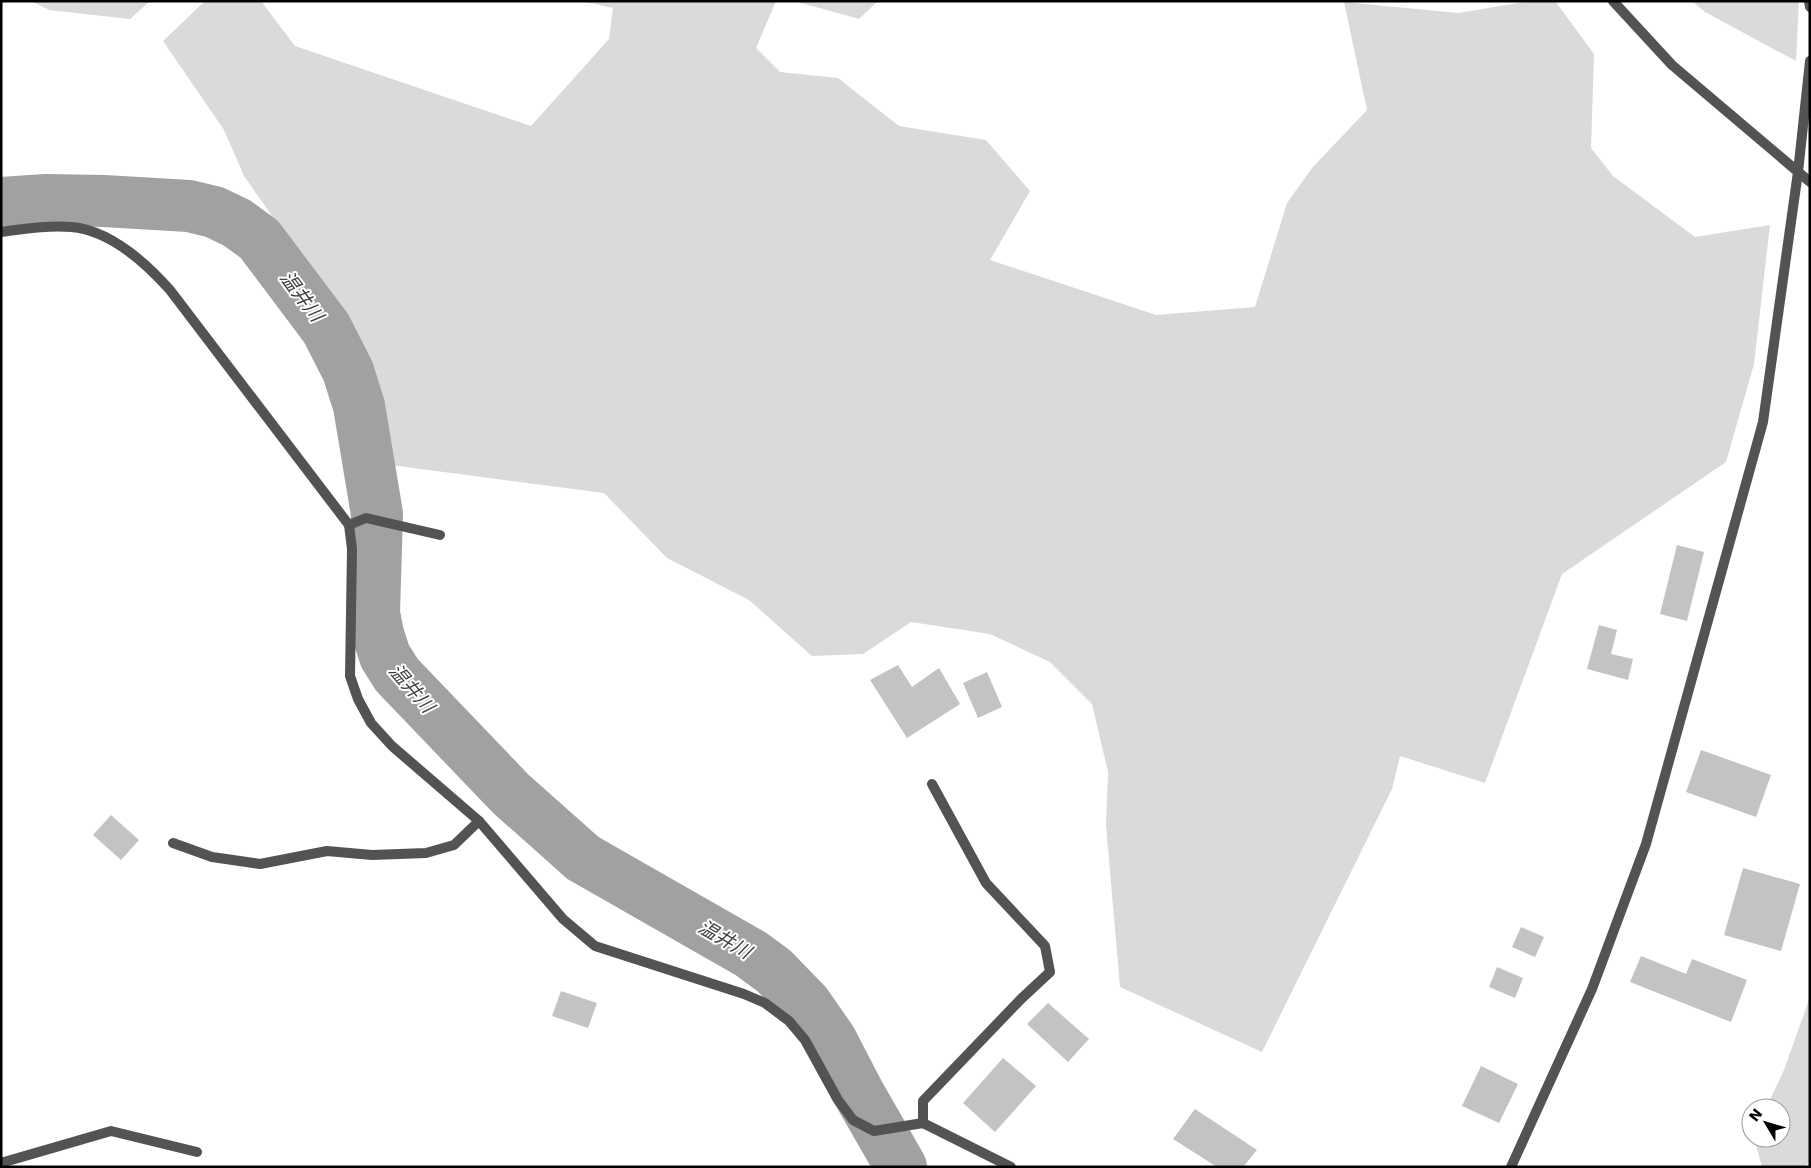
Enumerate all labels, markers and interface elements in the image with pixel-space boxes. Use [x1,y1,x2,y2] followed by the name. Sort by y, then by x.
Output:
[276,267,329,327] water label: 温井川
[385,659,440,718] water label: 温井川
[695,915,757,964] water label: 温井川
[1741,1098,1791,1148] north arrow
[1746,1105,1766,1125] text: N

